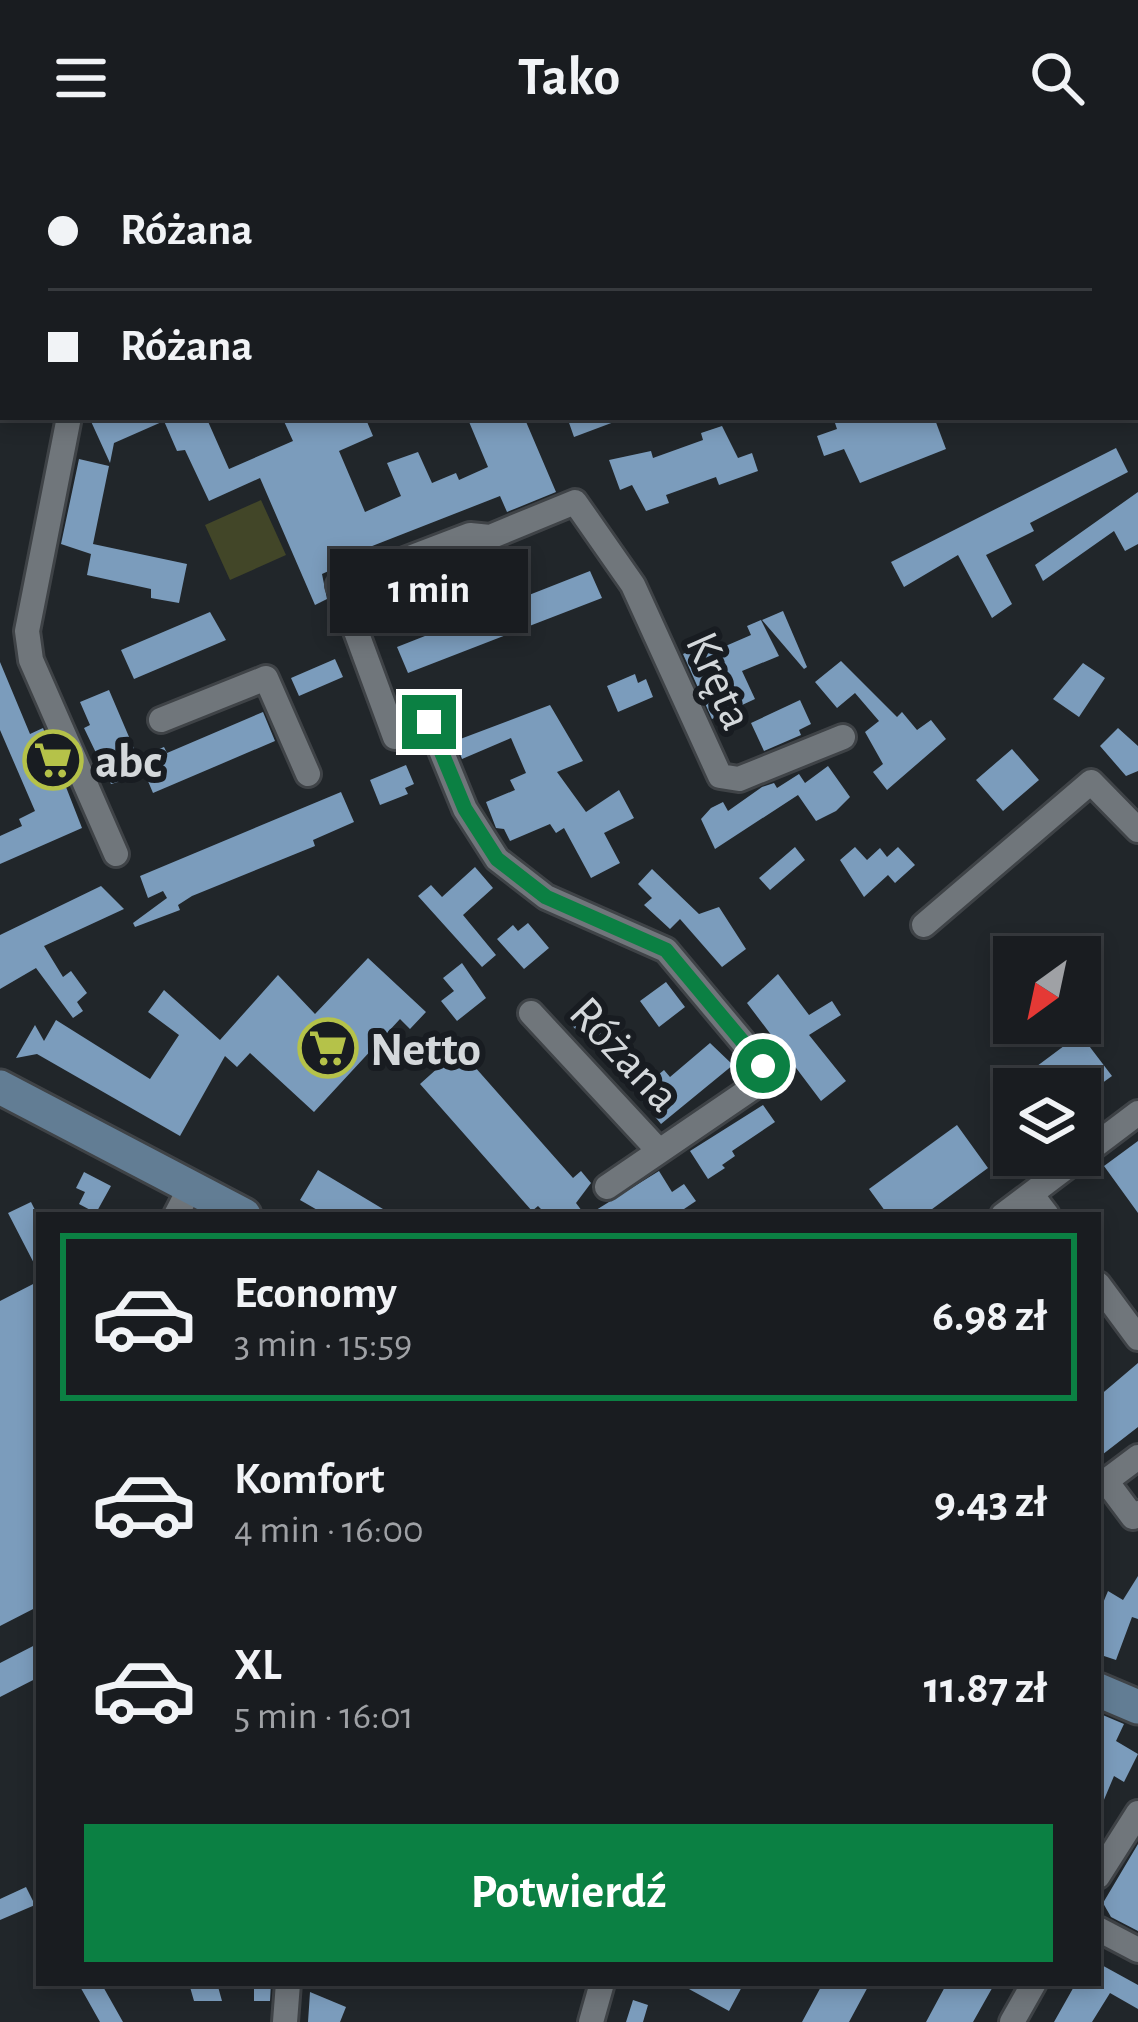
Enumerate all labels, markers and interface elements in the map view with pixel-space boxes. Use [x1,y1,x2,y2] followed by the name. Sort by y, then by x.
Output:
[48,45,114,111] icon: menu
[1024,45,1090,111] icon: search
[518,51,620,105] text: Tako
[120,208,253,253] text: Różana
[120,324,253,369] text: Różana
[330,548,528,632] callout: 1 min
[388,571,470,610] text: 1 min
[676,625,761,737] street label: Kręta
[402,695,456,749] route end
[22,729,84,791] supermarket icon: abc
[95,739,162,787] place label: abc
[993,936,1101,1044] north arrow
[993,936,1101,1176] map controls
[560,989,688,1121] street label: Różana
[297,1017,359,1079] supermarket icon: Netto
[370,1027,481,1075] place label: Netto
[736,1039,790,1093] route start
[993,1068,1101,1176] button: layers
[90,1263,198,1371] icon: car
[234,1271,397,1316] text: Economy
[932,1294,1047,1339] text: 6.98 zł
[234,1325,412,1364] text: 3 min · 15:59
[90,1449,198,1557] icon: car
[234,1457,384,1502] text: Komfort
[934,1480,1047,1525] text: 9.43 zł
[234,1511,424,1550] text: 4 min · 16:00
[90,1635,198,1743] icon: car
[234,1643,282,1688] text: XL
[924,1666,1047,1711] text: 11.87 zł
[234,1697,414,1736] text: 5 min · 16:01
[84,1824,1053,1962] button: Potwierdź

